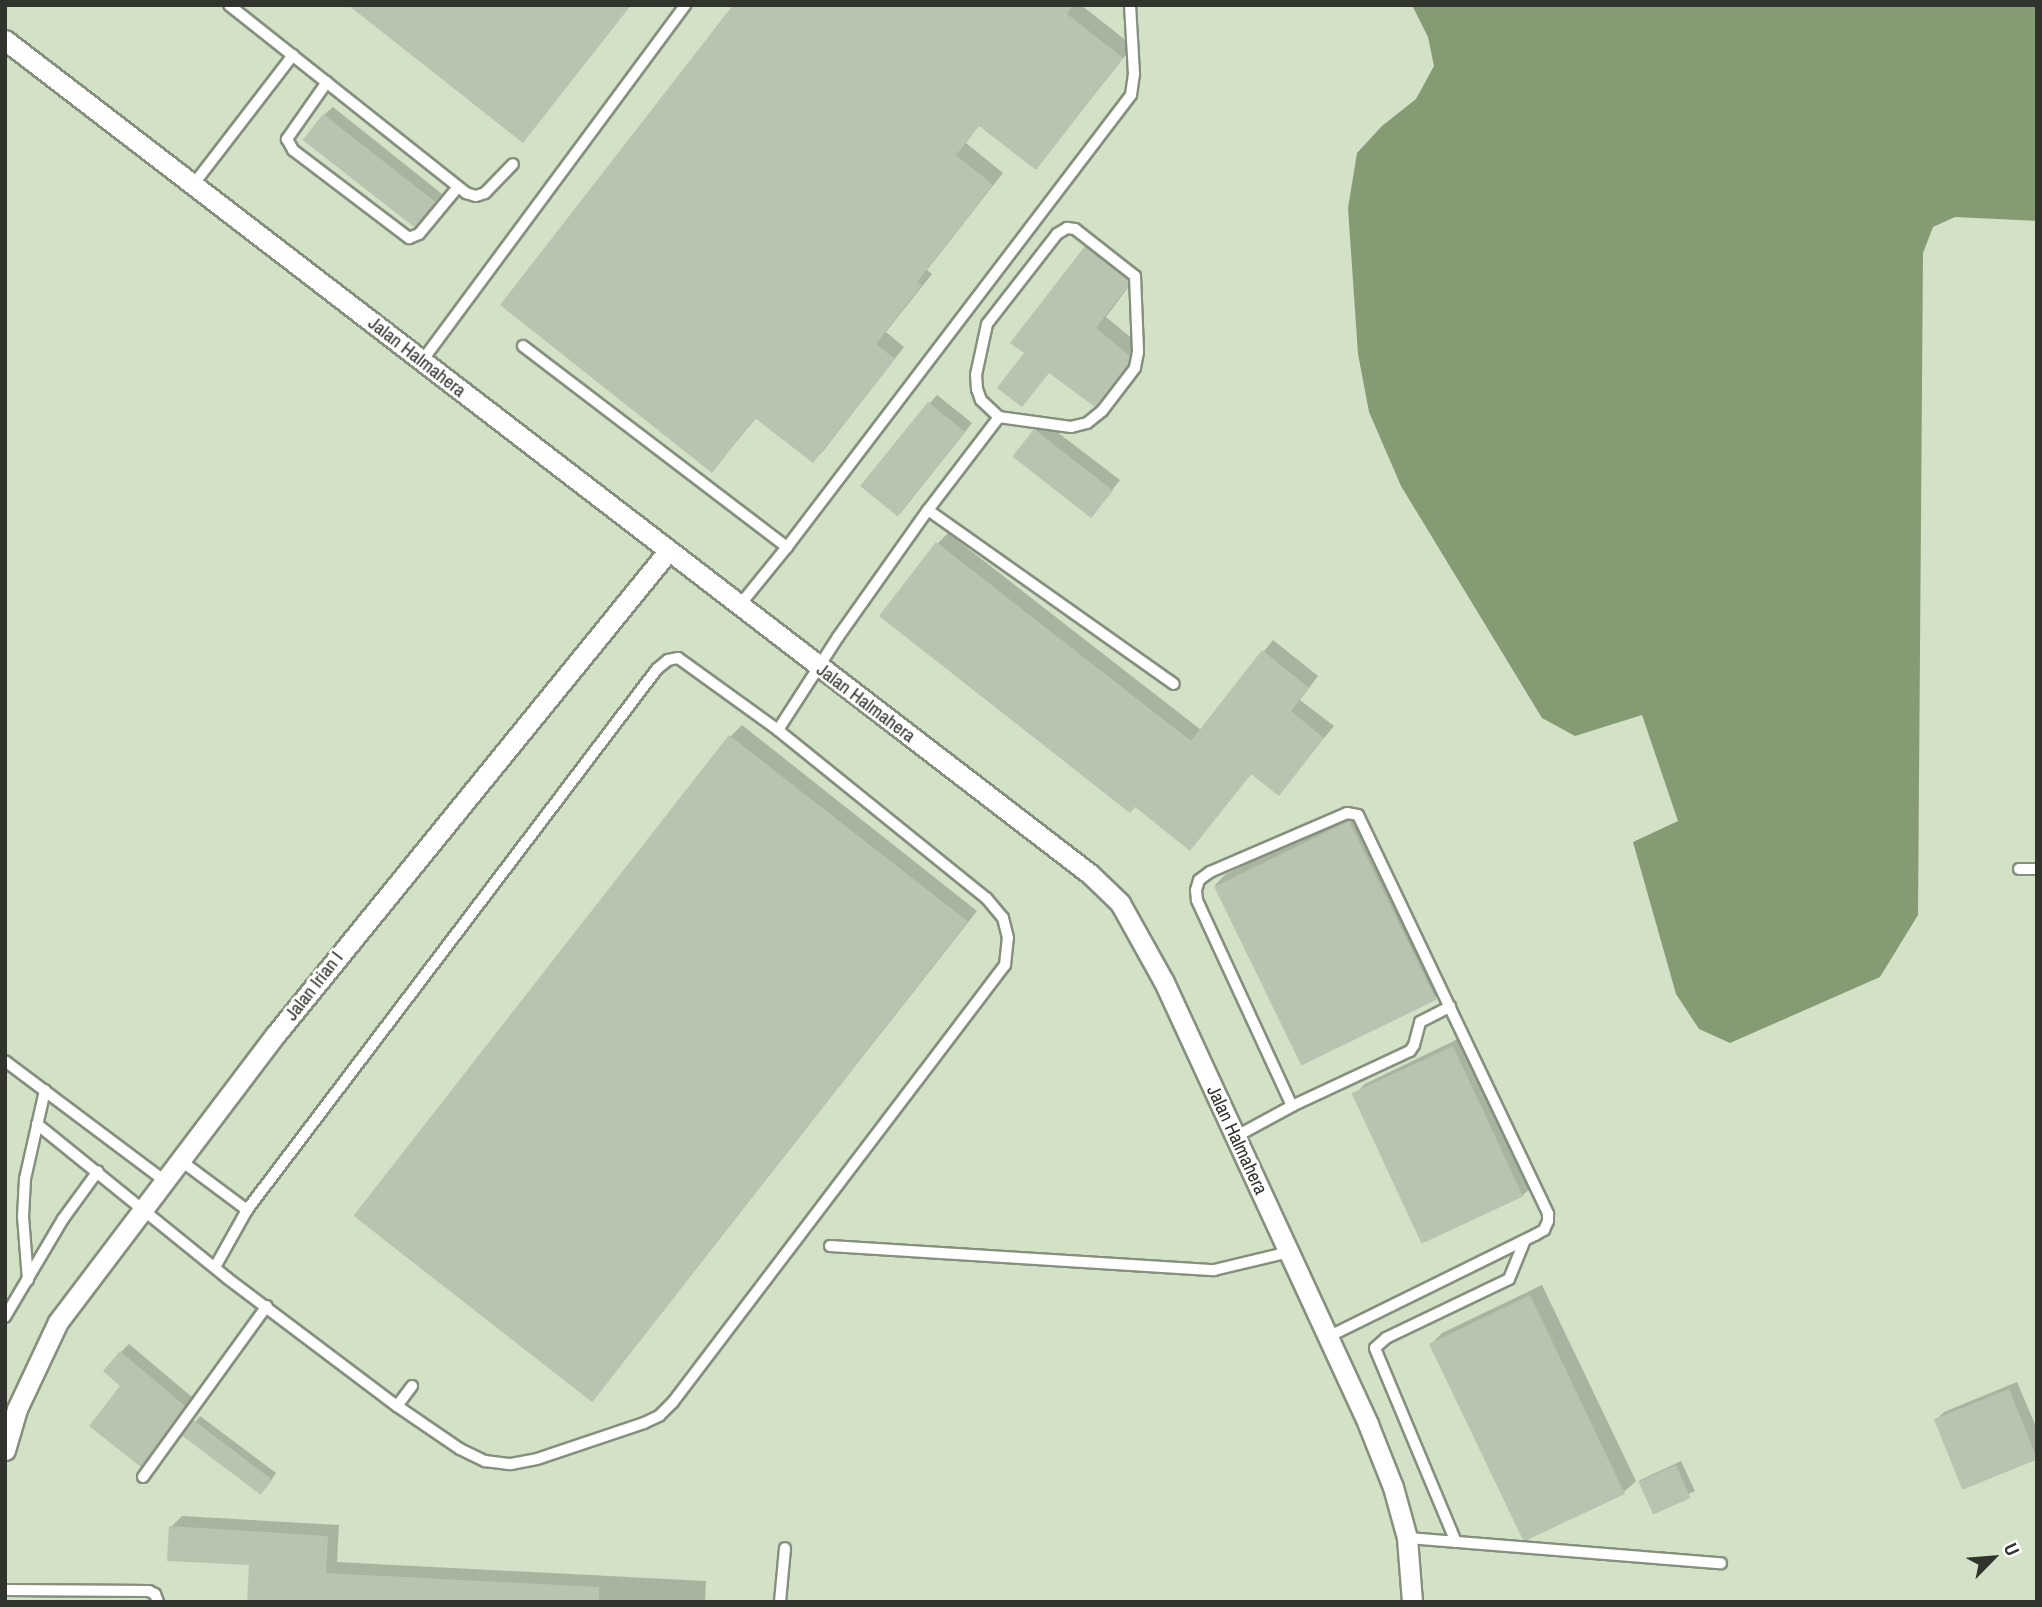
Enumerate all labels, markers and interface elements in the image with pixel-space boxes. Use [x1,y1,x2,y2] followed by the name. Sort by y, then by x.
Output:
[364,312,470,402] street label: Jalan Halmahera
[812,658,920,748] street label: Jalan Halmahera
[280,947,348,1025] street label: Jalan Irian I
[1202,1082,1272,1198] street label: Jalan Halmahera
[1958,1523,2028,1593] north arrow
[1998,1539,2026,1560] text: U

